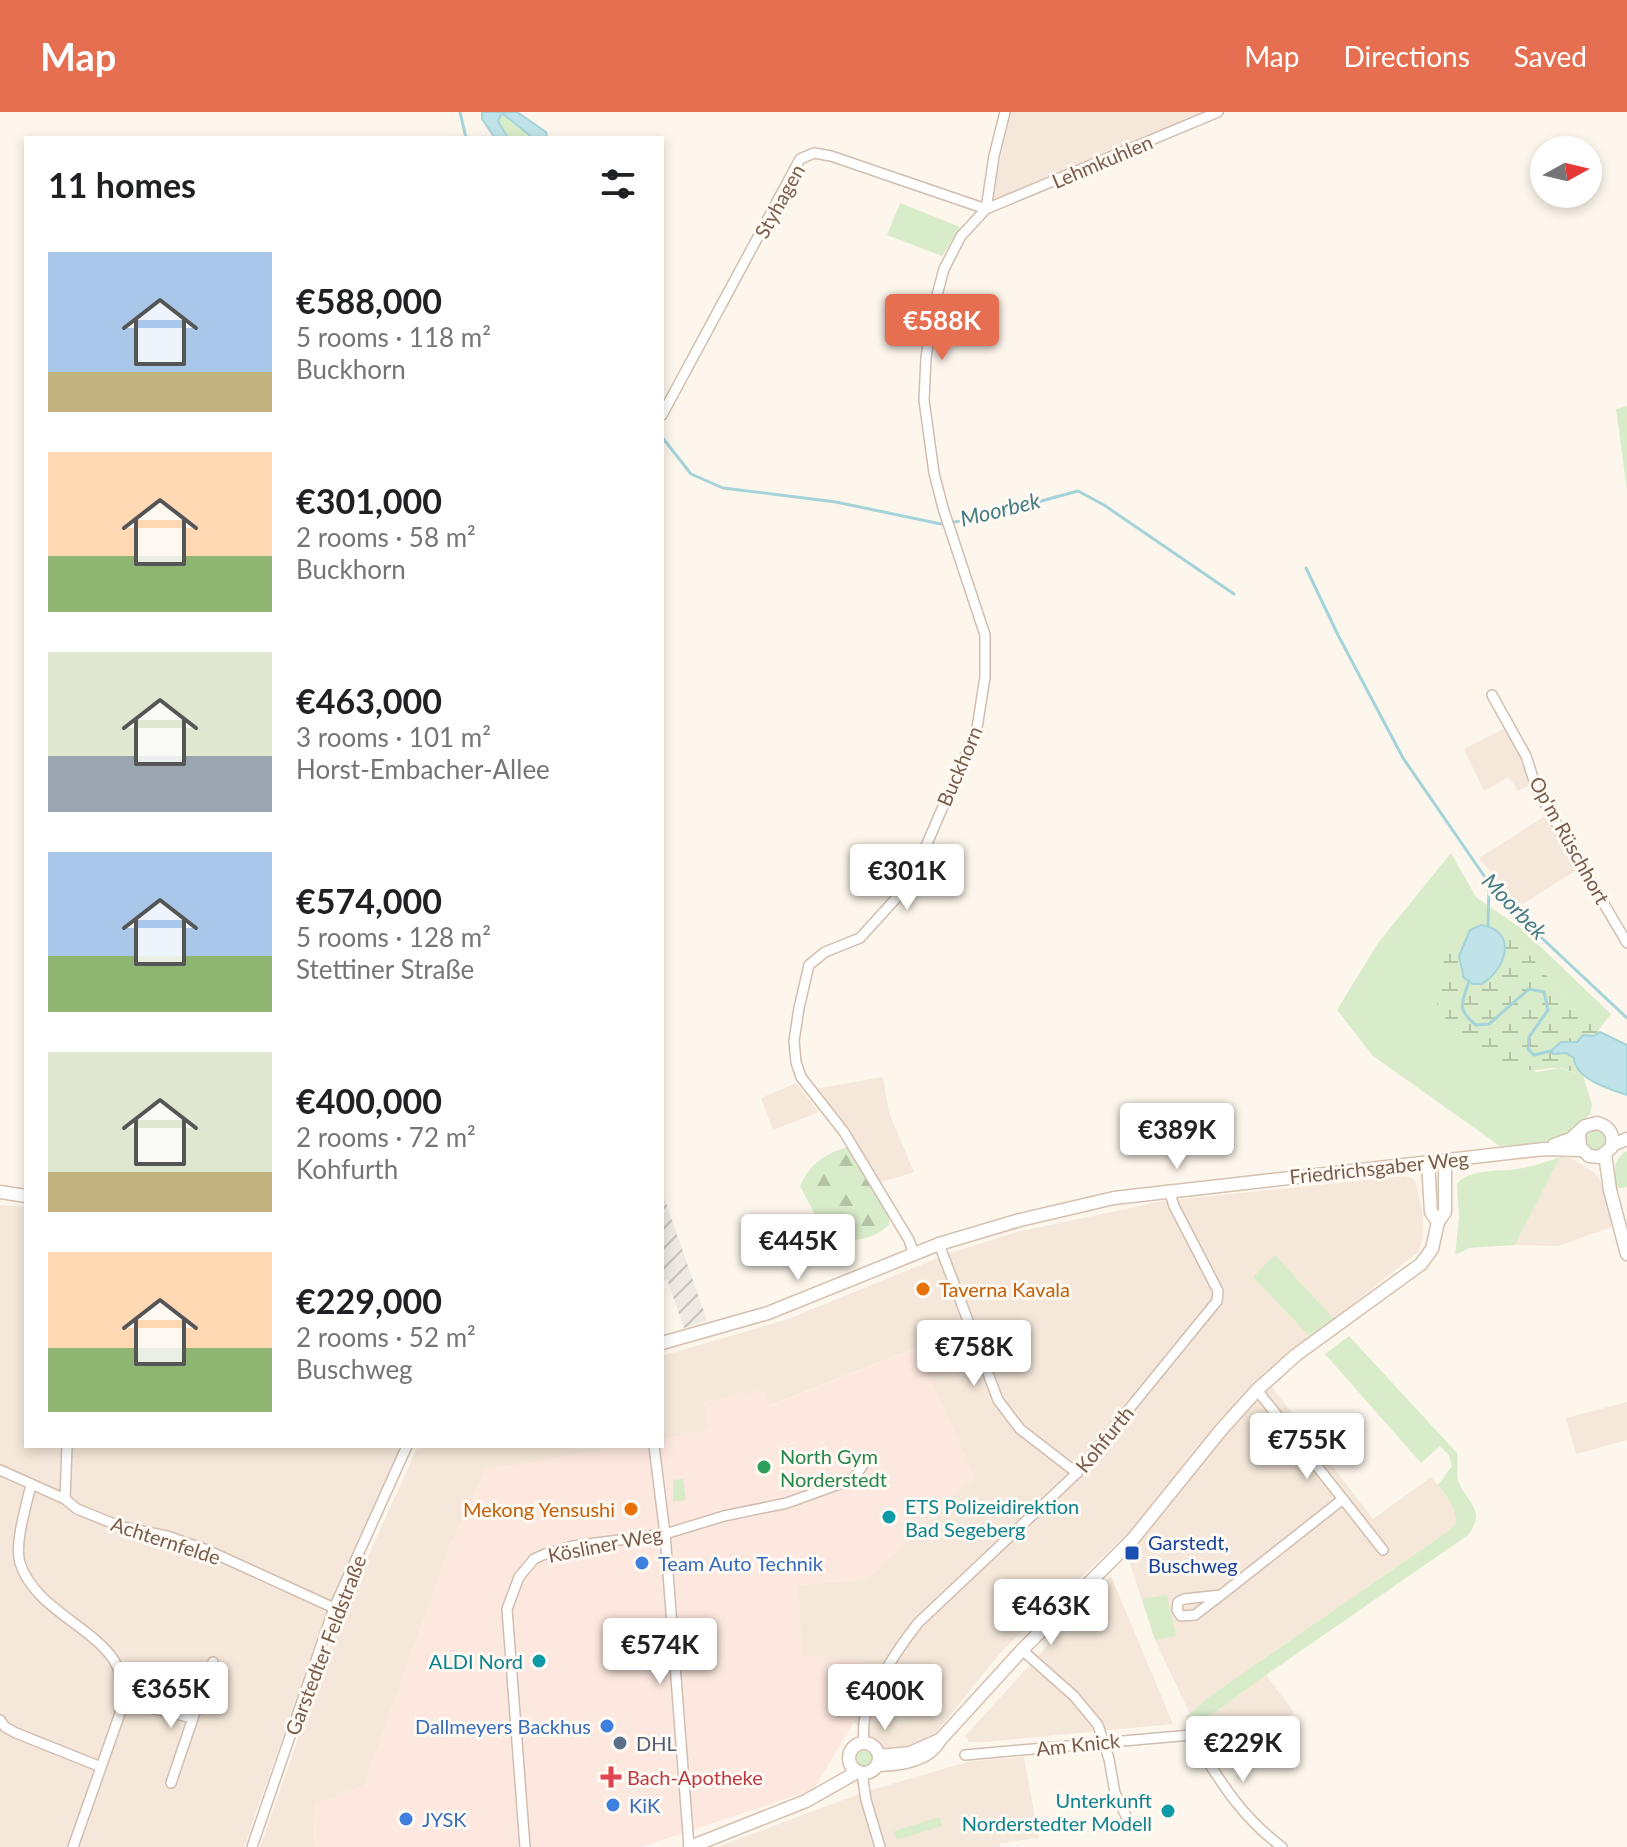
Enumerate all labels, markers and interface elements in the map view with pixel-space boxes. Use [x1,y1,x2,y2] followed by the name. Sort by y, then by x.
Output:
[40,33,116,79] text: Map
[1244,39,1299,73] text: Map
[1343,39,1470,73] text: Directions
[1514,39,1587,73] text: Saved
[1048,129,1156,193] street label: Lehmkuhlen
[1530,136,1602,208] north arrow
[1530,136,1602,208] map controls
[749,160,809,242] street label: Styhagen
[596,162,640,206] icon: filters
[48,164,196,205] text: 11 homes
[296,280,442,321] text: €588,000
[112,284,208,380] icon: home
[886,294,998,362] pin: €588K
[903,304,981,336] text: €588K
[296,321,491,353] text: 5 rooms · 118 m²
[296,353,406,385] text: Buckhorn
[296,480,442,521] text: €301,000
[112,484,208,580] icon: home
[957,486,1043,532] water label: Moorbek
[296,521,476,553] text: 2 rooms · 58 m²
[296,553,406,585] text: Buckhorn
[296,680,442,721] text: €463,000
[112,684,208,780] icon: home
[296,721,491,753] text: 3 rooms · 101 m²
[931,722,987,810] street label: Buckhorn
[296,753,550,785] text: Horst-Embacher-Allee
[1525,772,1615,908] street label: Op'm Rüschhort
[851,844,963,912] pin: €301K
[868,854,946,886] text: €301K
[1477,867,1553,945] water label: Moorbek
[296,880,442,921] text: €574,000
[112,884,208,980] icon: home
[296,921,491,953] text: 5 rooms · 128 m²
[296,953,474,985] text: Stettiner Straße
[296,1080,442,1121] text: €400,000
[112,1084,208,1180] icon: home
[1121,1103,1233,1171] pin: €389K
[1138,1113,1216,1145] text: €389K
[296,1121,476,1153] text: 2 rooms · 72 m²
[1288,1146,1470,1188] street label: Friedrichsgaber Weg
[296,1153,398,1185] text: Kohfurth
[742,1214,854,1282] pin: €445K
[759,1224,837,1256] text: €445K
[939,1277,1070,1301] place label: Taverna Kavala
[296,1280,442,1321] text: €229,000
[914,1280,932,1298] marker: Taverna Kavala
[112,1284,208,1380] icon: home
[918,1320,1030,1388] pin: €758K
[296,1321,476,1353] text: 2 rooms · 52 m²
[935,1330,1013,1362] text: €758K
[296,1353,413,1385] text: Buschweg
[1070,1401,1138,1477] street label: Kohfurth
[1251,1413,1363,1481] pin: €755K
[1268,1423,1346,1455] text: €755K
[780,1444,887,1491] place label: North Gym Norderstedt
[755,1458,773,1476] marker: North Gym Norderstedt
[905,1494,1079,1541] place label: ETS Polizeidirektion Bad Segeberg
[463,1497,615,1521] place label: Mekong Yensushi
[622,1500,640,1518] marker: Mekong Yensushi
[880,1508,898,1526] marker: ETS Polizeidirektion Bad Segeberg
[108,1511,224,1569] street label: Achternfelde
[546,1521,664,1567] street label: Kösliner Weg
[1148,1530,1238,1577] place label: Garstedt, Buschweg
[1123,1544,1141,1562] marker: Garstedt, Buschweg
[658,1551,824,1575] place label: Team Auto Technik
[280,1552,370,1738] street label: Garstedter Feldstraße
[633,1554,651,1572] marker: Team Auto Technik
[995,1579,1107,1647] pin: €463K
[1012,1589,1090,1621] text: €463K
[604,1618,716,1686] pin: €574K
[621,1628,699,1660] text: €574K
[429,1649,523,1673] place label: ALDI Nord
[530,1652,548,1670] marker: ALDI Nord
[115,1662,227,1730] pin: €365K
[829,1664,941,1732] pin: €400K
[132,1672,210,1704] text: €365K
[846,1674,924,1706] text: €400K
[415,1714,591,1738] place label: Dallmeyers Backhus
[1187,1716,1299,1784] pin: €229K
[598,1717,616,1735] marker: Dallmeyers Backhus
[1204,1726,1282,1758] text: €229K
[1035,1728,1122,1760] street label: Am Knick
[636,1731,677,1755] place label: DHL
[611,1734,629,1752] marker: DHL
[627,1765,763,1789] place label: Bach-Apotheke
[602,1768,620,1786] marker: Bach-Apotheke
[962,1788,1152,1835] place label: Unterkunft Norderstedter Modell
[629,1793,661,1817] place label: KiK
[604,1796,622,1814] marker: KiK
[1159,1802,1177,1820] marker: Unterkunft Norderstedter Modell
[422,1807,467,1831] place label: JYSK
[397,1810,415,1828] marker: JYSK

